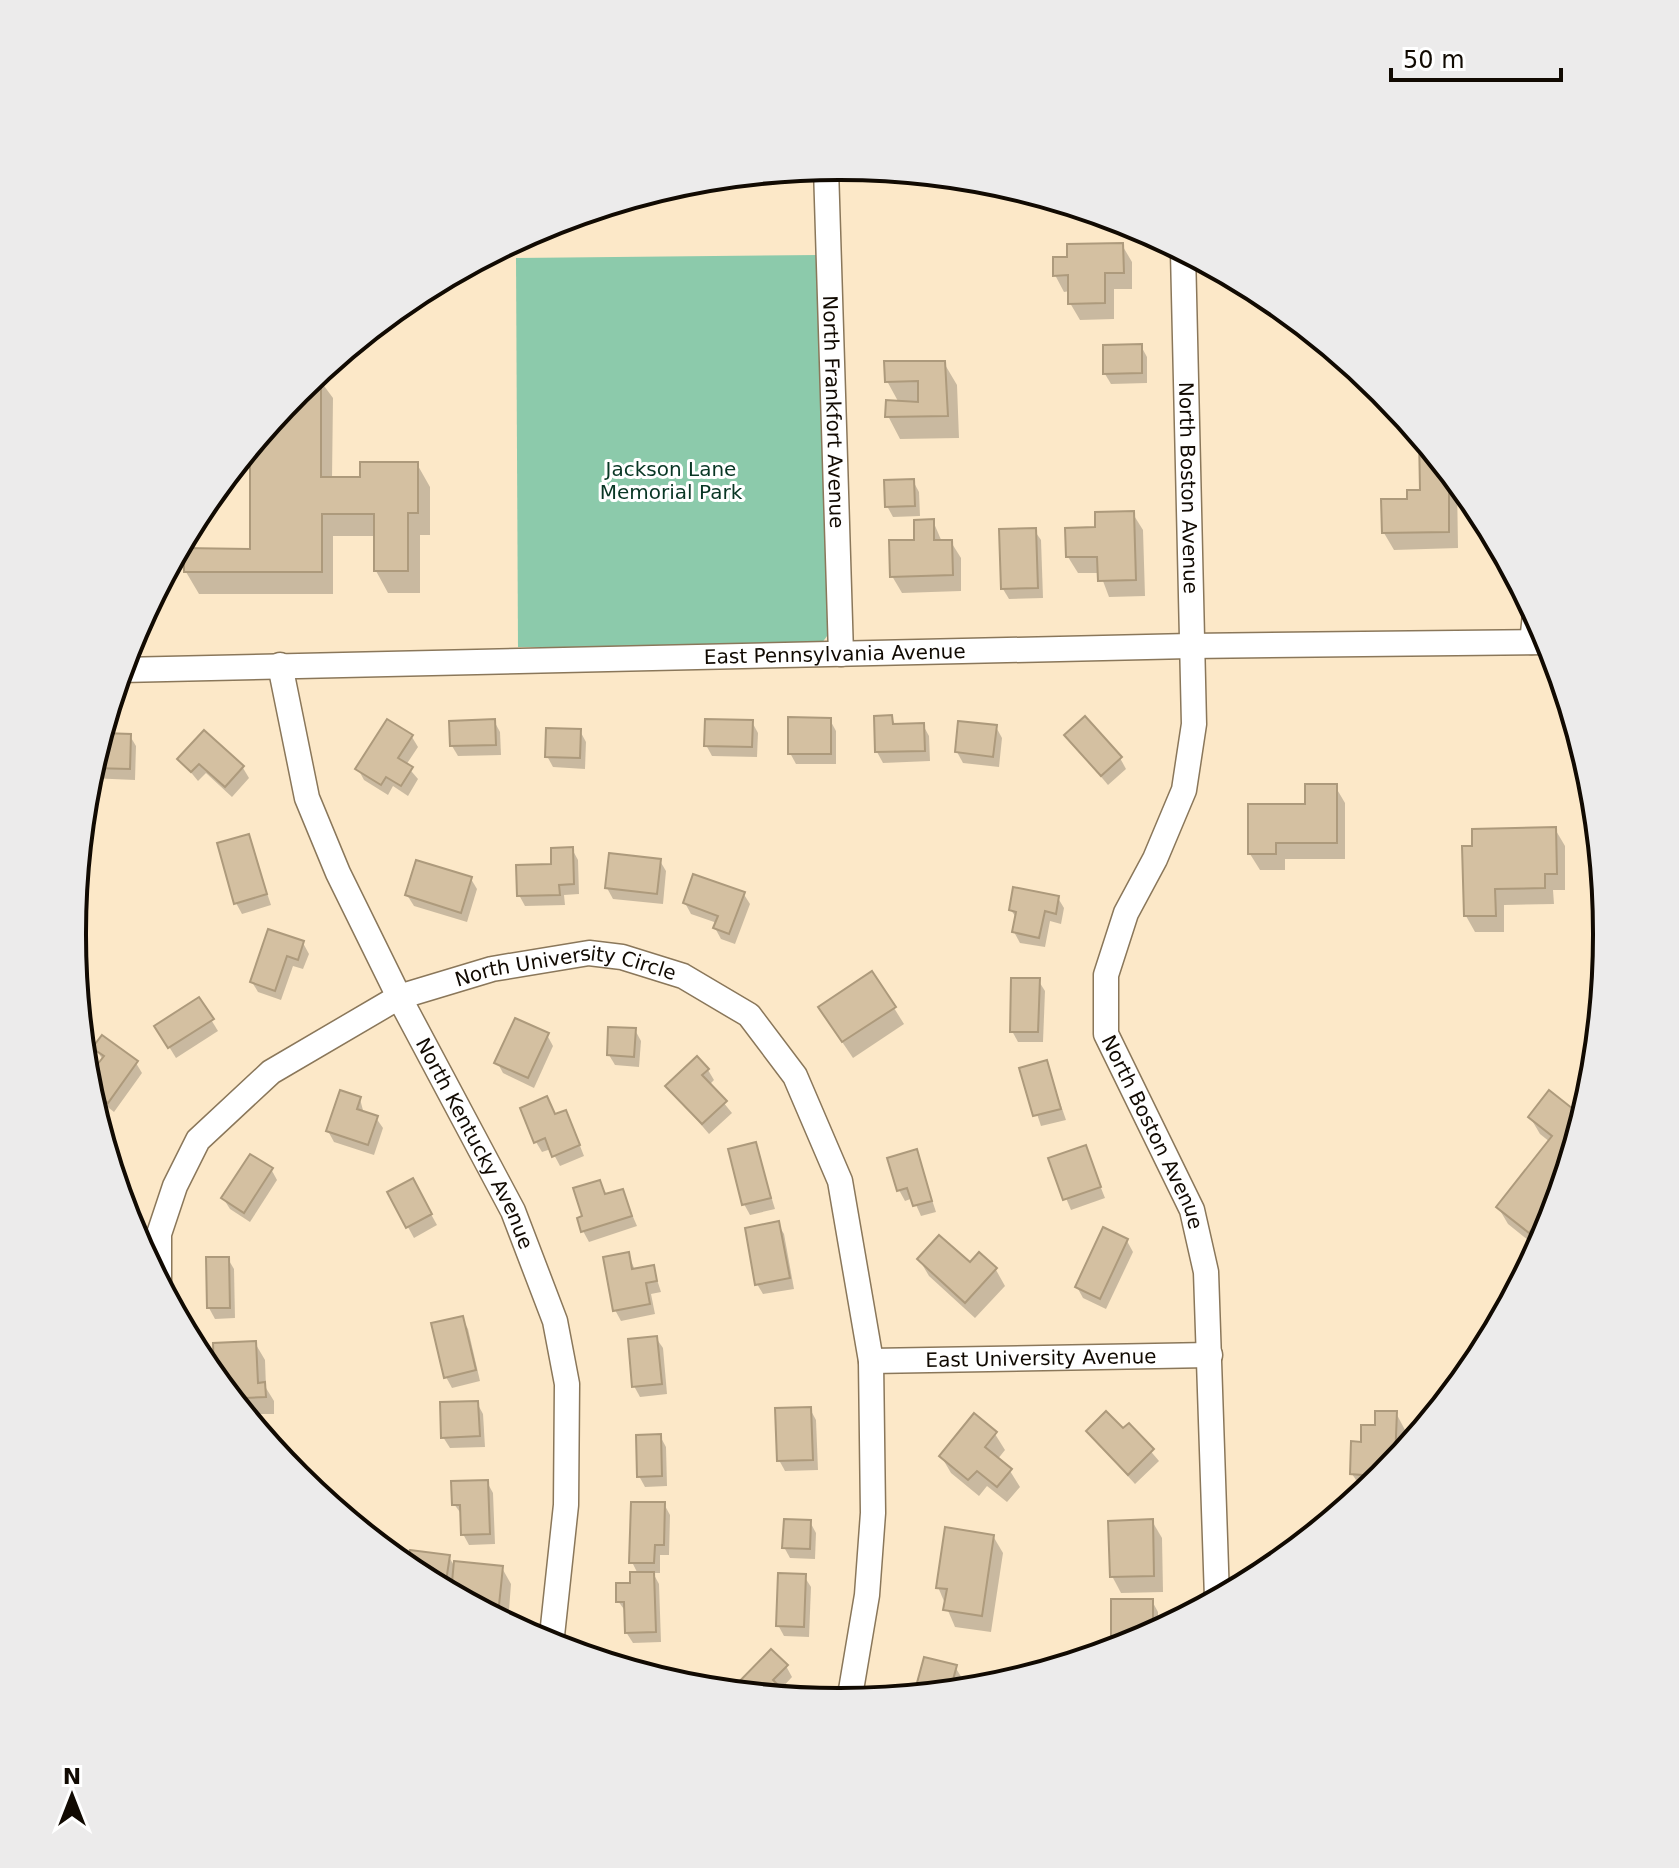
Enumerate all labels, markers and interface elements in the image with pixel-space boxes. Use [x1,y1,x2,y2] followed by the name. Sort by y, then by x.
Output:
[1391,32,1561,82] scale bar
[1403,46,1465,74] text: 50 m
[818,295,849,529] street label: North Frankfort Avenue
[1174,382,1203,594] street label: North Boston Avenue
[600,457,743,504] park label: Jackson Lane Memorial Park
[704,639,966,669] street label: East Pennsylvania Avenue
[452,941,679,992] street label: North University Circle
[1096,1031,1208,1231] street label: North Boston Avenue
[411,1033,538,1252] street label: North Kentucky Avenue
[925,1344,1157,1372] street label: East University Avenue
[32,1756,112,1836] north arrow
[63,1764,81,1789] text: N

